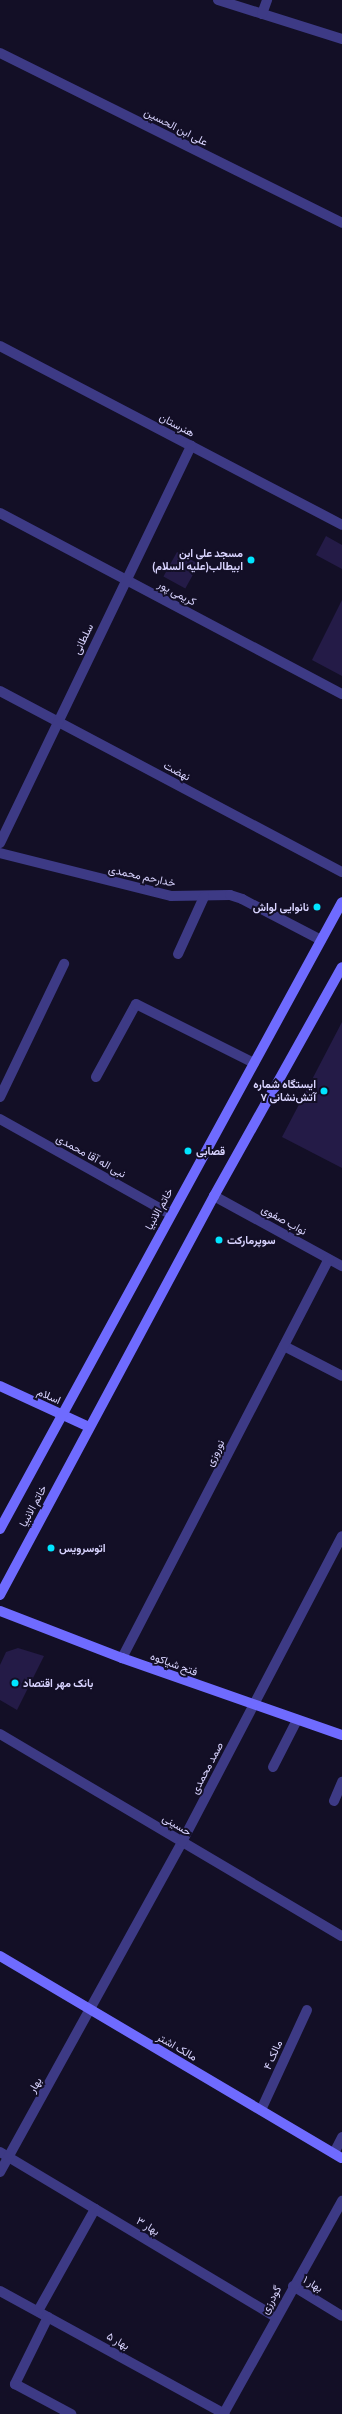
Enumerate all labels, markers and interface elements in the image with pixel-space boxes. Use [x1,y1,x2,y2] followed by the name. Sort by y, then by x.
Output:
[142,105,210,149] street label: علی ابن الحسین
[157,410,197,440] street label: هنرستان
[152,547,243,573] place label: مسجد علی ابن ابیطالب(علیه السلام)
[246,555,256,565] marker: مسجد علی ابن ابیطالب(علیه السلام)
[156,578,198,608] street label: کریمی پور
[70,621,96,657] street label: سلطانی
[161,759,193,783] street label: نهضت
[107,862,177,890] street label: خدارحم محمدی
[253,900,309,914] place label: نانوایی لواش
[312,902,322,912] marker: نانوایی لواش
[253,1078,316,1104] place label: ایستگاه شماره ۷ آتش‌نشانی
[319,1086,329,1096] marker: ایستگاه شماره ۷ آتش‌نشانی
[54,1131,128,1181] street label: نبی اله آقا محمدی
[196,1144,225,1158] place label: قصابی
[183,1146,193,1156] marker: قصابی
[142,1186,176,1232] street label: خاتم الانبیا
[259,1202,309,1238] street label: نواب صفوی
[227,1233,275,1247] place label: سوپرمارکت
[214,1235,224,1245] marker: سوپرمارکت
[35,1385,63,1407] street label: اسلام
[203,1438,227,1468] street label: نوروزی
[16,1483,50,1529] street label: خاتم الانبیا
[59,1541,106,1555] place label: اتوسرویس
[46,1543,56,1553] marker: اتوسرویس
[149,1649,199,1679] street label: فتح شیاکوه
[23,1676,93,1690] place label: بانک مهر اقتصاد
[10,1678,20,1688] marker: بانک مهر اقتصاد
[188,1740,226,1796] street label: صمد محمدی
[160,1811,194,1839] street label: حسینی
[155,2030,199,2064] street label: مالک اشتر
[261,2038,285,2072] street label: مالک ۴
[25,2075,45,2095] street label: بهار
[134,2214,162,2238] street label: بهار ۳
[301,2273,325,2295] street label: بهار ۱
[258,2284,284,2316] street label: گودرزی
[104,2329,132,2353] street label: بهار ۵

